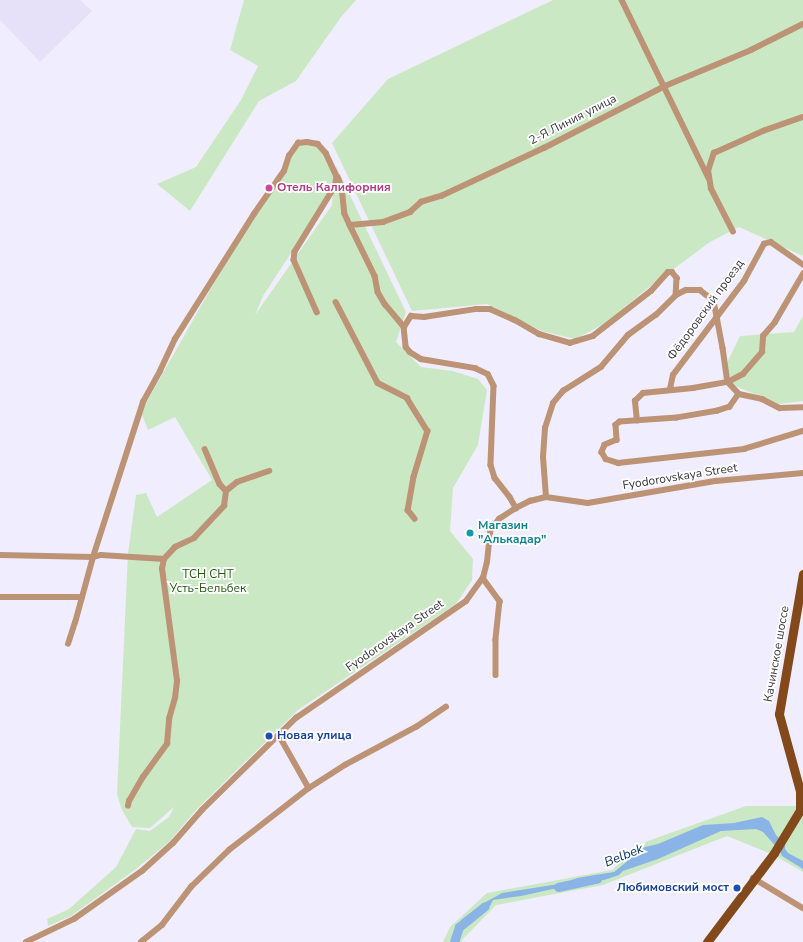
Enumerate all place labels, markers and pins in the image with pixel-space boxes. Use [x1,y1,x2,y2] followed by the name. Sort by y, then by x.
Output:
[277,181,391,195] place label: Отель Калифорния
[264,183,274,193] marker: Отель Калифорния
[478,519,546,547] place label: Магазин "Алькадар"
[465,528,475,538] marker: Магазин "Алькадар"
[277,729,352,743] place label: Новая улица
[264,731,274,741] marker: Новая улица
[617,881,729,895] place label: Любимовский мост
[732,883,742,893] marker: Любимовский мост

